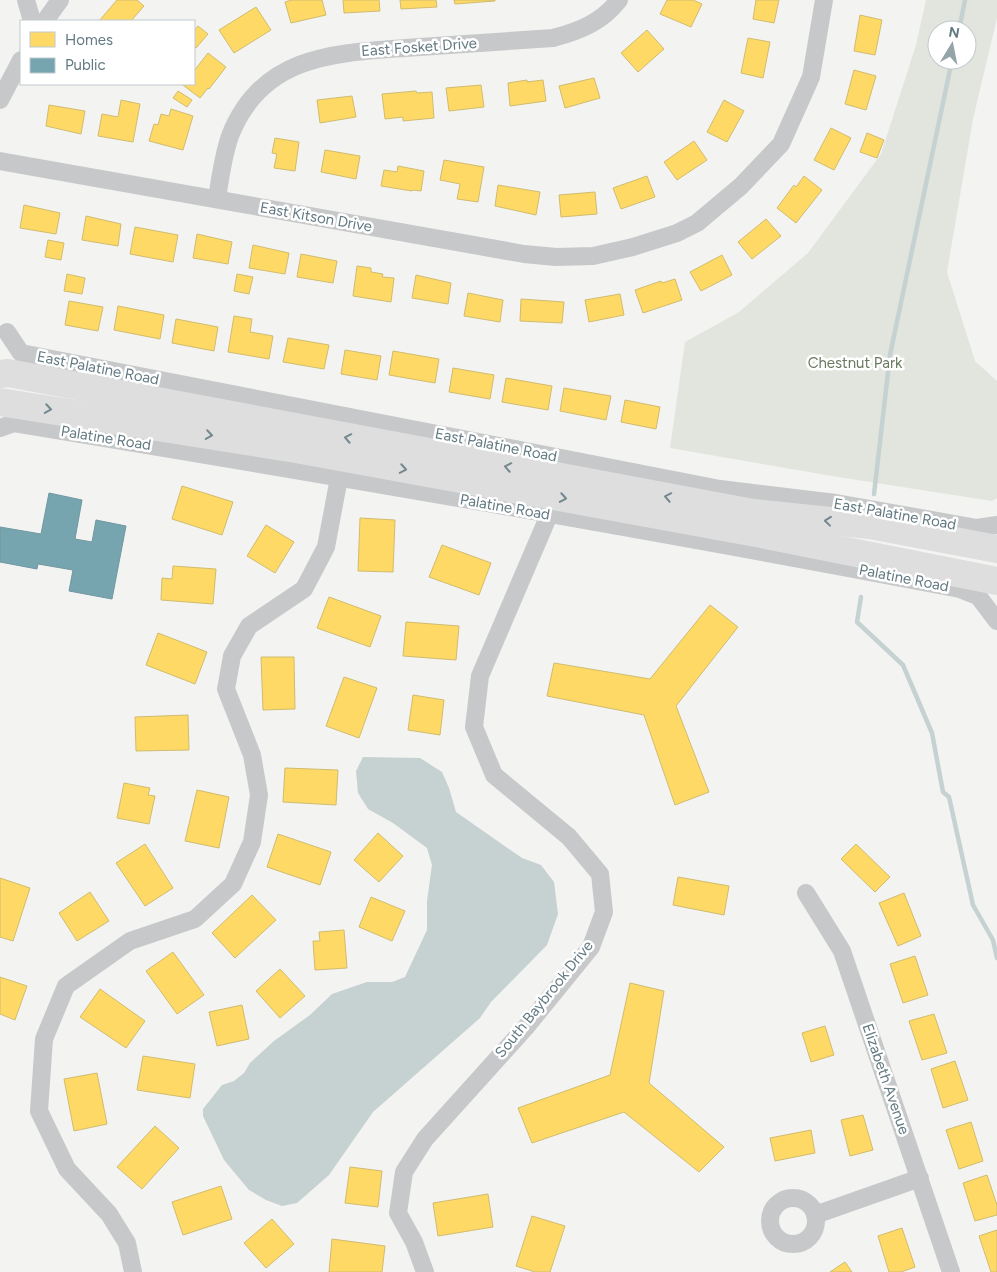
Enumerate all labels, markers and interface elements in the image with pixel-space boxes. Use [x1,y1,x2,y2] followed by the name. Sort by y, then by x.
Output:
[20,20,195,85] legend
[927,20,977,70] north arrow
[947,23,961,42] text: N
[65,31,113,49] text: Homes
[361,34,477,60] street label: East Fosket Drive
[65,56,106,74] text: Public
[258,198,374,236] street label: East Kitson Drive
[35,347,161,389] street label: East Palatine Road
[808,354,903,372] park label: Chestnut Park
[44,404,52,414] one-way arrow
[60,422,152,454] street label: Palatine Road
[433,424,559,466] street label: East Palatine Road
[205,429,213,440] one-way arrow
[344,433,352,443] one-way arrow
[399,463,408,473] one-way arrow
[503,463,512,473] one-way arrow
[459,490,551,524] street label: Palatine Road
[559,492,567,503] one-way arrow
[663,492,672,503] one-way arrow
[832,494,958,534] street label: East Palatine Road
[824,516,832,527] one-way arrow
[858,560,950,596] street label: Palatine Road
[491,937,597,1061] street label: South Baybrook Drive
[859,1021,913,1137] street label: Elizabeth Avenue

